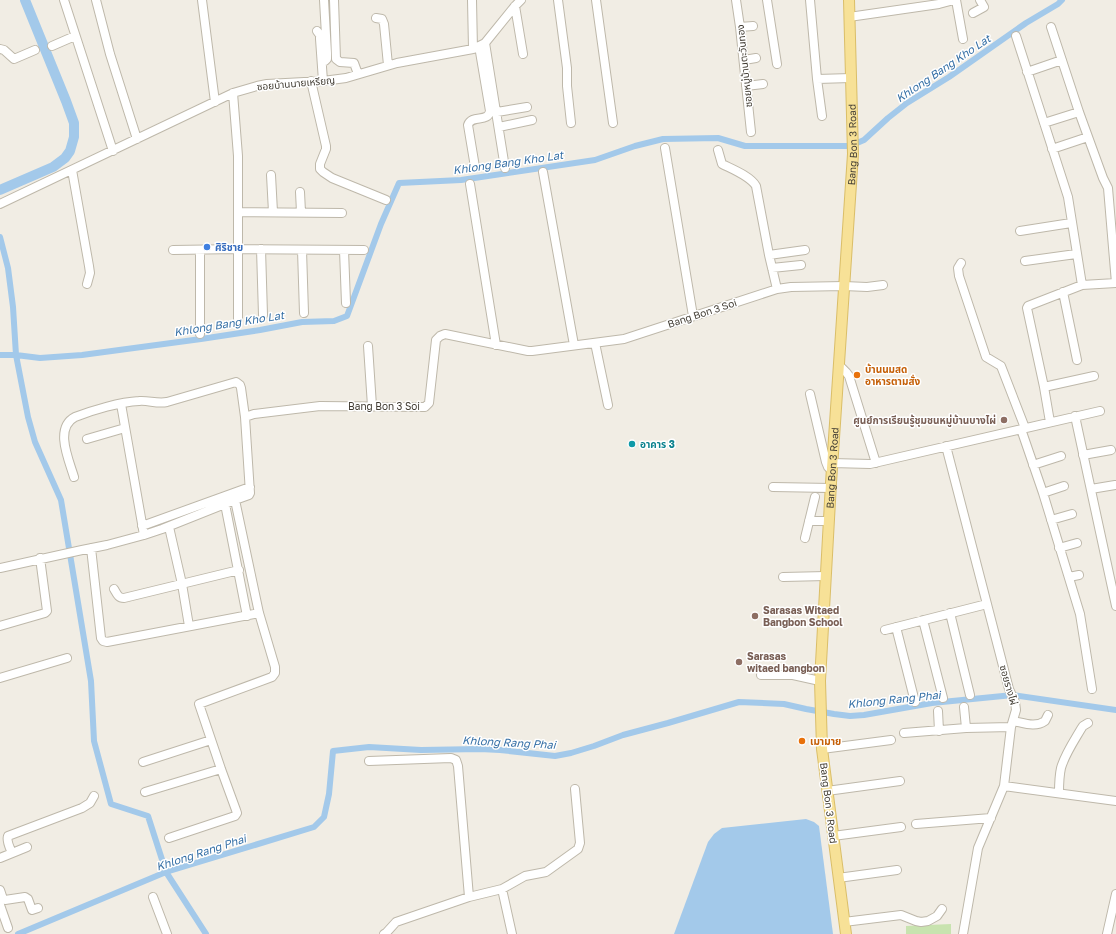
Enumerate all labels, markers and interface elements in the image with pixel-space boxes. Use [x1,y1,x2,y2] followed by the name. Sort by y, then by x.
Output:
[734,24,755,108] street label: ซอยหมู่บ้านตะวันทอง
[893,31,995,105] water label: Khlong Bang Kho Lat
[256,74,336,92] street label: ซอยบ้านนายเหรียญ
[845,104,859,186] street label: Bang Bon 3 Road
[452,148,566,177] water label: Khlong Bang Kho Lat
[215,241,243,253] place label: ศิริชาย
[202,242,212,252] marker: ศิริชาย
[666,296,738,330] street label: Bang Bon 3 Soi
[173,308,287,339] water label: Khlong Bang Kho Lat
[865,363,920,387] place label: บ้านนมสด อาหารตามสั่ง
[852,370,862,380] marker: บ้านนมสด อาหารตามสั่ง
[348,400,420,412] street label: Bang Bon 3 Soi
[853,414,996,427] place label: ศูนย์การเรียนรู้ชุมชนหมู่บ้านบางไผ่
[999,415,1009,425] marker: ศูนย์การเรียนรู้ชุมชนหมู่บ้านบางไผ่
[824,427,841,509] street label: Bang Bon 3 Road
[640,438,675,450] place label: อาคาร 3
[627,439,637,449] marker: อาคาร 3
[763,604,843,628] place label: Sarasas Witaed Bangbon School
[750,611,760,621] marker: Sarasas Witaed Bangbon School
[747,650,825,674] place label: Sarasas witaed bangbon
[734,657,744,667] marker: Sarasas witaed bangbon
[998,664,1020,706] street label: ซอยรางไผ่
[847,687,943,711] water label: Khlong Rang Phai
[462,733,558,752] water label: Khlong Rang Phai
[810,735,841,747] place label: เมามาย
[797,736,807,746] marker: เมามาย
[818,762,840,844] street label: Bang Bon 3 Road
[154,831,250,874] water label: Khlong Rang Phai

